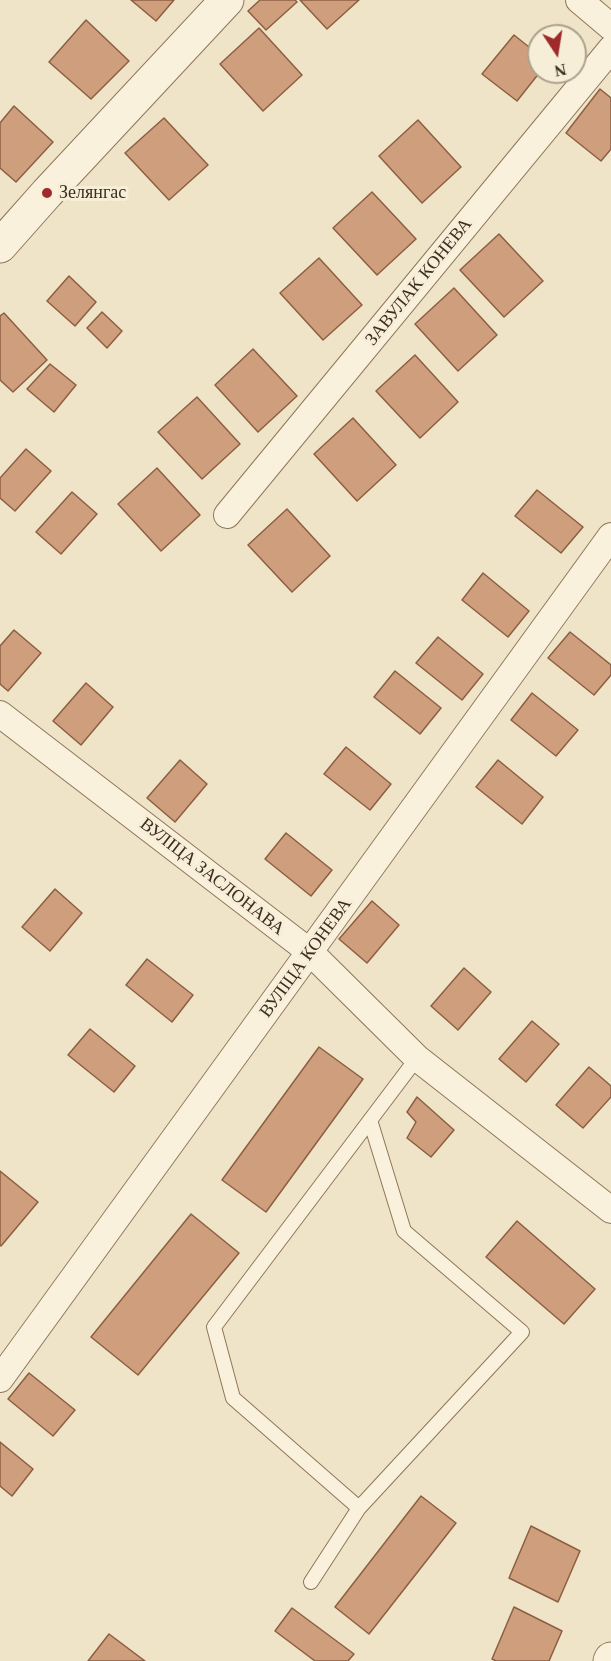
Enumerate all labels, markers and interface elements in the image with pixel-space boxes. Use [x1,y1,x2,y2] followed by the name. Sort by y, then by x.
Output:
[527,24,587,84] north arrow
[553,61,568,80] text: N
[59,182,126,204] place label: Зелянгас
[40,186,54,200] marker: Зелянгас
[361,214,477,350] street label: ЗАВУЛАК КОНЕВА
[135,814,289,940] street label: ВУЛІЦА ЗАСЛОНАВА
[255,894,357,1022] street label: ВУЛІЦА КОНЕВА

